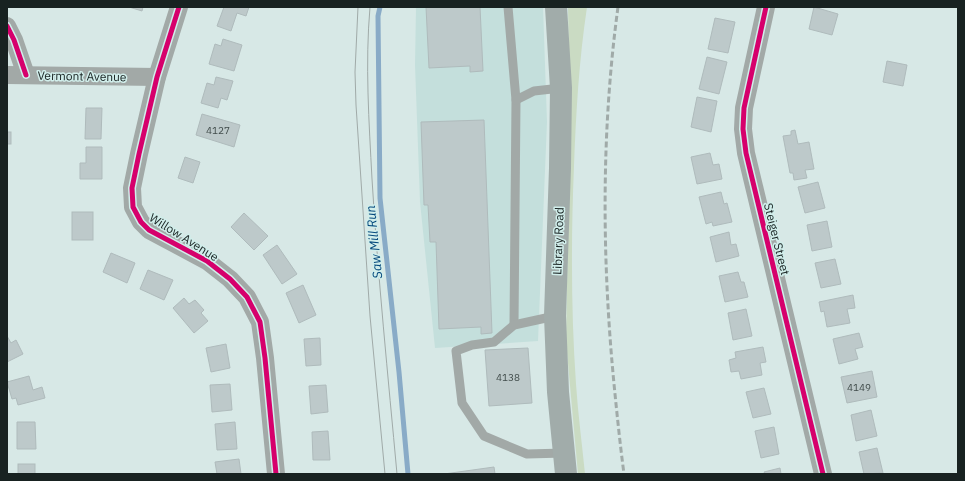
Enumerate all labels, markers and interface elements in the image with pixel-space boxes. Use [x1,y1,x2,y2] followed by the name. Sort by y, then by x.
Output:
[37,68,127,84] street label: Vermont Avenue
[206,124,230,137] house number: 4127
[761,201,793,277] street label: Steiger Street
[362,204,386,280] water label: Saw Mill Run
[549,207,567,275] street label: Library Road
[147,210,222,264] street label: Willow Avenue
[496,371,520,384] house number: 4138
[847,381,871,394] house number: 4149

